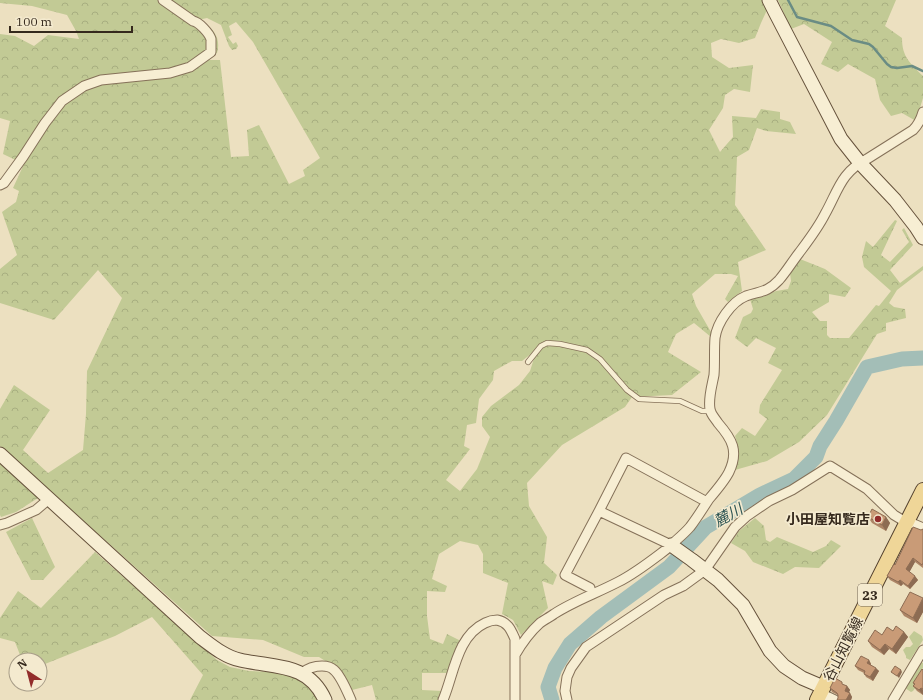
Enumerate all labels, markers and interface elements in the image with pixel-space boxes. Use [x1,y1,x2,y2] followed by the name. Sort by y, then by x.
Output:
[10,8,132,34] scale bar
[16,14,52,29] text: 100 m
[710,498,747,531] water label: 麓川
[786,510,870,528] place label: 小田屋知覧店
[873,514,883,524] marker: 小田屋知覧店
[858,584,882,606] road number: 23
[819,614,867,684] street label: 谷山知覧線
[8,652,48,692] north arrow
[14,656,30,672] text: N

